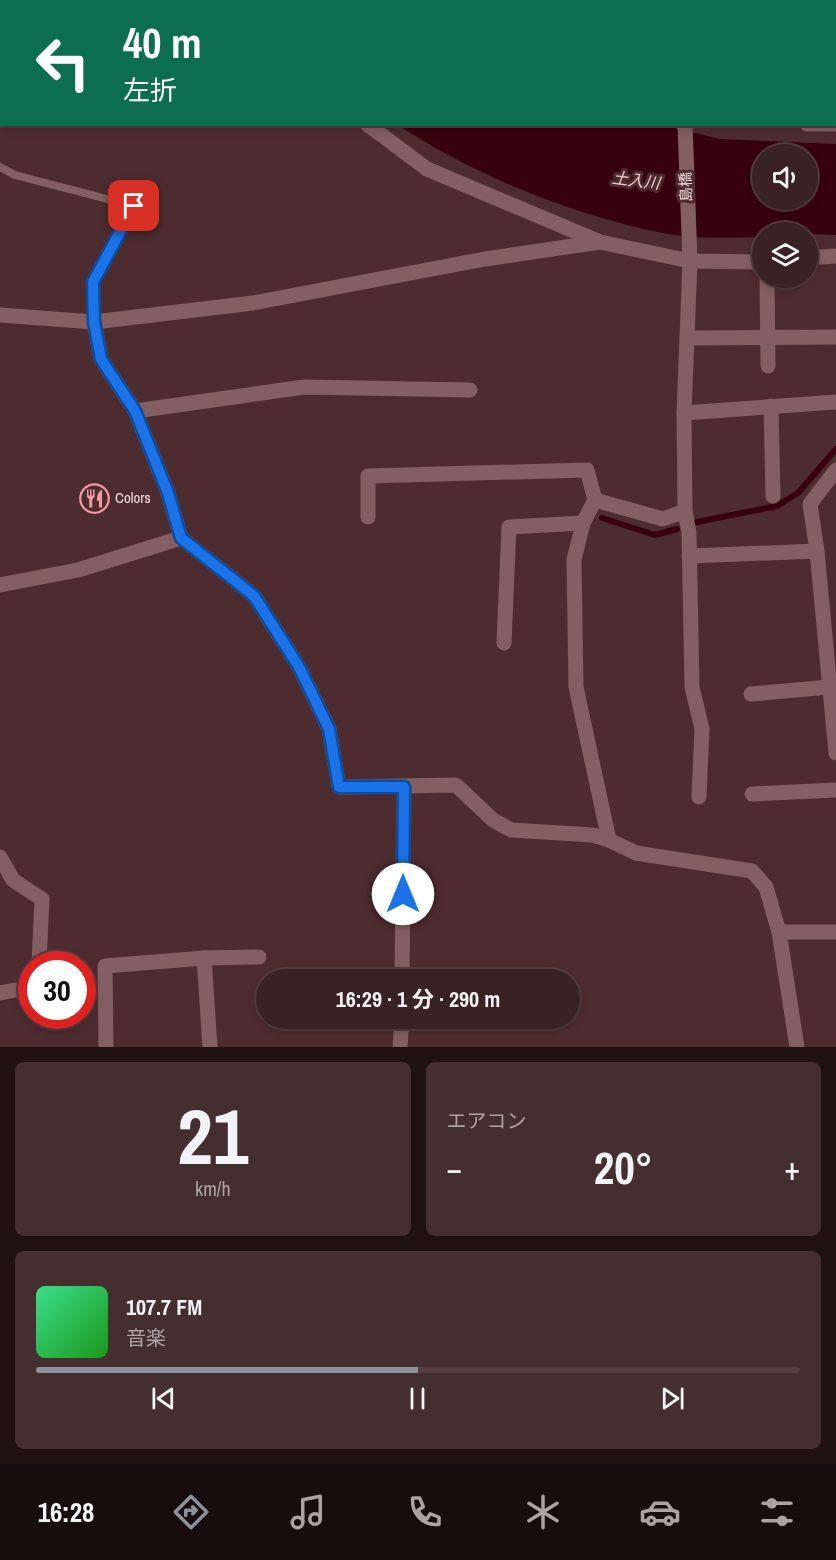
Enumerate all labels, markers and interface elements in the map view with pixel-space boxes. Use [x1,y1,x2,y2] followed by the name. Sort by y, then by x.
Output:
[123,15,202,71] text: 40 m
[24,24,102,102] icon: left
[123,72,177,108] text: 左折
[752,144,818,288] map controls
[752,144,818,210] button: sound
[611,166,663,194] water label: 土入川
[674,172,697,202] street label: 島橋
[108,180,159,231] pin
[117,189,150,222] icon: arrive
[752,222,818,288] button: layers
[78,482,110,514] restaurant icon: Colors
[115,487,151,508] place label: Colors
[371,862,435,926] position arrow
[18,951,96,1029] speed limit sign: 30
[336,984,500,1014] text: 16:29 · 1 分 · 290 m
[177,1083,248,1188] text: 21
[447,1107,527,1134] text: エアコン
[594,1137,653,1198] text: 20°
[447,1146,462,1190] text: −
[784,1146,800,1190] text: +
[195,1175,231,1202] text: km/h
[126,1292,202,1322] text: 107.7 FM
[126,1324,166,1351] text: 音楽
[147,1382,180,1415] icon: previous
[401,1382,434,1415] icon: pause
[656,1382,689,1415] icon: next
[170,1491,212,1533] icon: directions
[287,1491,329,1533] icon: music
[404,1491,446,1533] icon: phone
[522,1491,564,1533] icon: climate
[639,1491,681,1533] icon: car
[756,1491,798,1533] icon: filters
[38,1494,94,1530] text: 16:28

